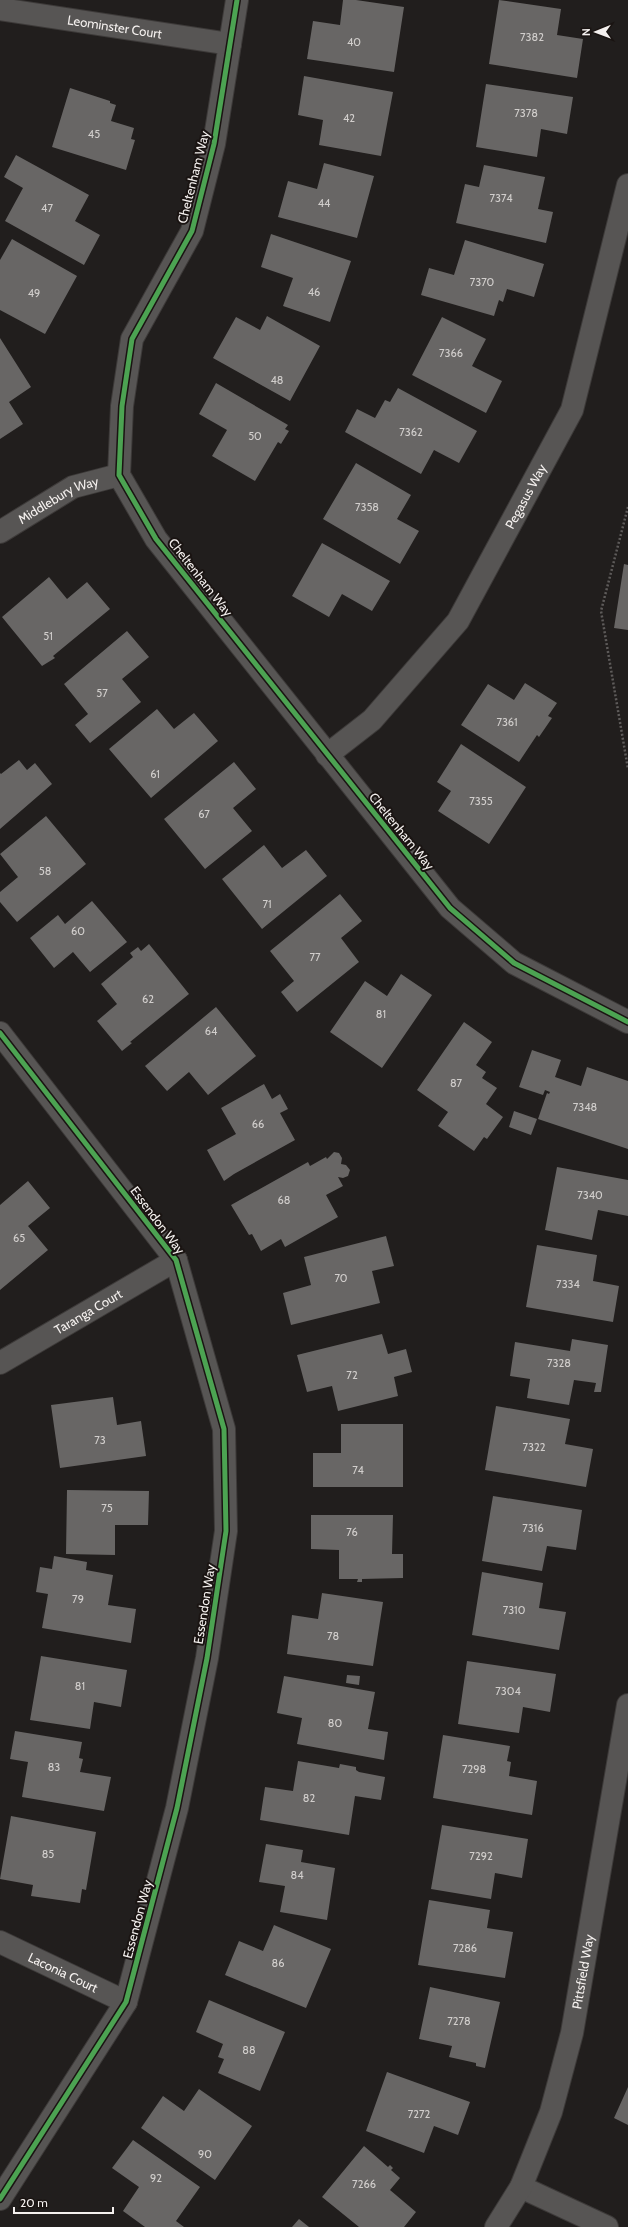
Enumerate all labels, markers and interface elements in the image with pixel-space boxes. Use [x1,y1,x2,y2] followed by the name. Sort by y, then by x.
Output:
[66,11,164,42] street label: Leominster Court
[576,12,616,52] north arrow
[579,28,593,36] text: N
[520,30,544,44] house number: 7382
[347,35,361,49] house number: 40
[514,106,538,120] house number: 7378
[343,111,355,125] house number: 42
[88,127,100,141] house number: 45
[174,129,212,225] street label: Cheltenham Way
[490,191,513,205] house number: 7374
[318,196,331,210] house number: 44
[41,201,53,215] house number: 47
[470,275,495,289] house number: 7370
[308,285,320,299] house number: 46
[28,286,40,300] house number: 49
[439,346,463,360] house number: 7366
[270,373,284,387] house number: 48
[399,425,423,439] house number: 7362
[248,429,262,443] house number: 50
[501,461,550,531] street label: Pegasus Way
[15,473,100,527] street label: Middlebury Way
[355,500,379,514] house number: 7358
[165,535,237,620] street label: Cheltenham Way
[43,629,53,643] house number: 51
[96,686,108,700] house number: 57
[496,715,518,729] house number: 7361
[150,767,160,781] house number: 61
[366,789,438,873] street label: Cheltenham Way
[469,794,493,808] house number: 7355
[198,807,210,821] house number: 67
[39,864,51,878] house number: 58
[262,897,272,911] house number: 71
[71,924,85,938] house number: 60
[309,950,321,964] house number: 77
[142,992,154,1006] house number: 62
[376,1007,386,1021] house number: 81
[205,1024,218,1038] house number: 64
[450,1076,463,1090] house number: 87
[573,1100,597,1114] house number: 7348
[252,1117,264,1131] house number: 66
[127,1183,189,1257] street label: Essendon Way
[577,1188,603,1202] house number: 7340
[278,1193,290,1207] house number: 68
[13,1231,25,1245] house number: 65
[334,1271,348,1285] house number: 70
[556,1277,581,1291] house number: 7334
[51,1285,125,1338] street label: Taranga Court
[547,1356,571,1370] house number: 7328
[346,1368,358,1382] house number: 72
[94,1433,106,1447] house number: 73
[522,1440,546,1454] house number: 7322
[352,1463,364,1477] house number: 74
[101,1501,113,1515] house number: 75
[522,1521,544,1535] house number: 7316
[346,1525,358,1539] house number: 76
[190,1562,218,1645] street label: Essendon Way
[72,1592,84,1606] house number: 79
[503,1603,526,1617] house number: 7310
[327,1629,339,1643] house number: 78
[75,1679,85,1693] house number: 81
[495,1684,521,1698] house number: 7304
[328,1716,342,1730] house number: 80
[48,1760,60,1774] house number: 83
[462,1762,486,1776] house number: 7298
[303,1791,315,1805] house number: 82
[42,1847,54,1861] house number: 85
[469,1849,493,1863] house number: 7292
[290,1868,304,1882] house number: 84
[119,1878,155,1960] street label: Essendon Way
[568,1933,597,2010] street label: Pittsfield Way
[453,1941,477,1955] house number: 7286
[26,1949,101,1996] street label: Laconia Court
[272,1956,284,1970] house number: 86
[447,2014,471,2028] house number: 7278
[242,2043,256,2057] house number: 88
[408,2107,431,2121] house number: 7272
[198,2147,212,2161] house number: 90
[150,2171,162,2185] house number: 92
[352,2177,376,2191] house number: 7266
[14,2189,113,2215] scale bar
[20,2195,48,2210] text: 20 m

